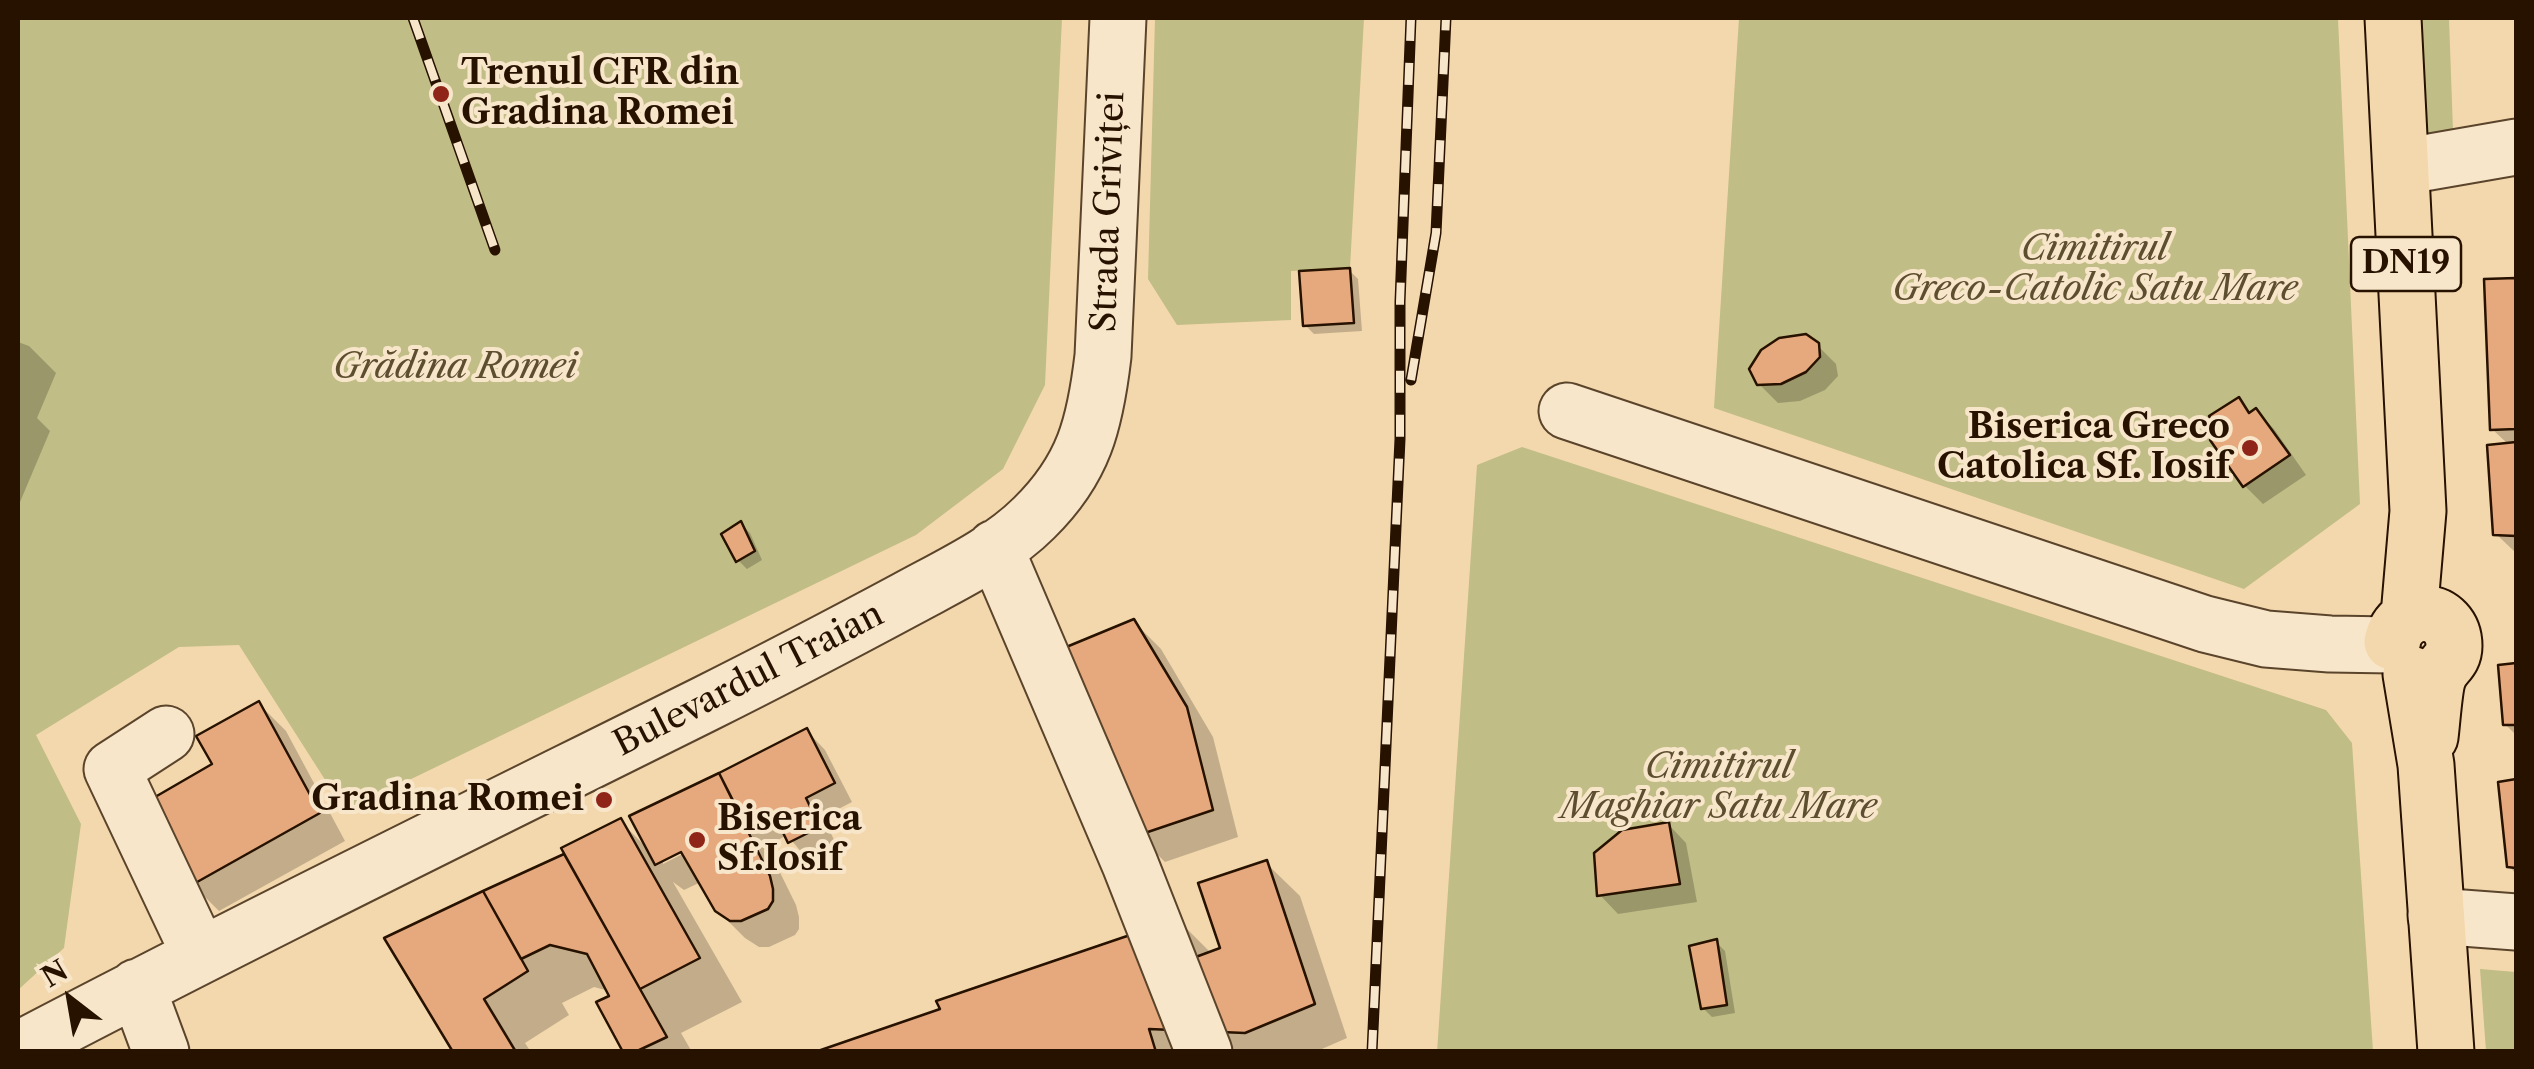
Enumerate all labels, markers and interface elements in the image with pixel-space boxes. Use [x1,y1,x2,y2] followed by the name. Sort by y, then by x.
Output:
[461,53,739,135] place label: Trenul CFR din Gradina Romei
[430,83,452,105] marker: Trenul CFR din Gradina Romei
[1084,91,1134,333] street label: Strada Griviței
[1892,229,2298,311] park label: Cimitirul Greco-Catolic Satu Mare
[2351,237,2461,291] road number: DN19
[333,347,577,389] park label: Grădina Romei
[1937,407,2230,489] place label: Biserica Greco Catolica Sf. Iosif
[2239,437,2261,459] marker: Biserica Greco Catolica Sf. Iosif
[607,594,891,766] street label: Bulevardul Traian
[1561,747,1877,829] park label: Cimitirul Maghiar Satu Mare
[311,779,584,821] place label: Gradina Romei
[593,789,615,811] marker: Gradina Romei
[717,799,862,881] place label: Biserica Sf.Iosif
[686,829,708,851] marker: Biserica Sf.Iosif
[20,949,120,1049] north arrow
[35,952,74,994] text: N

